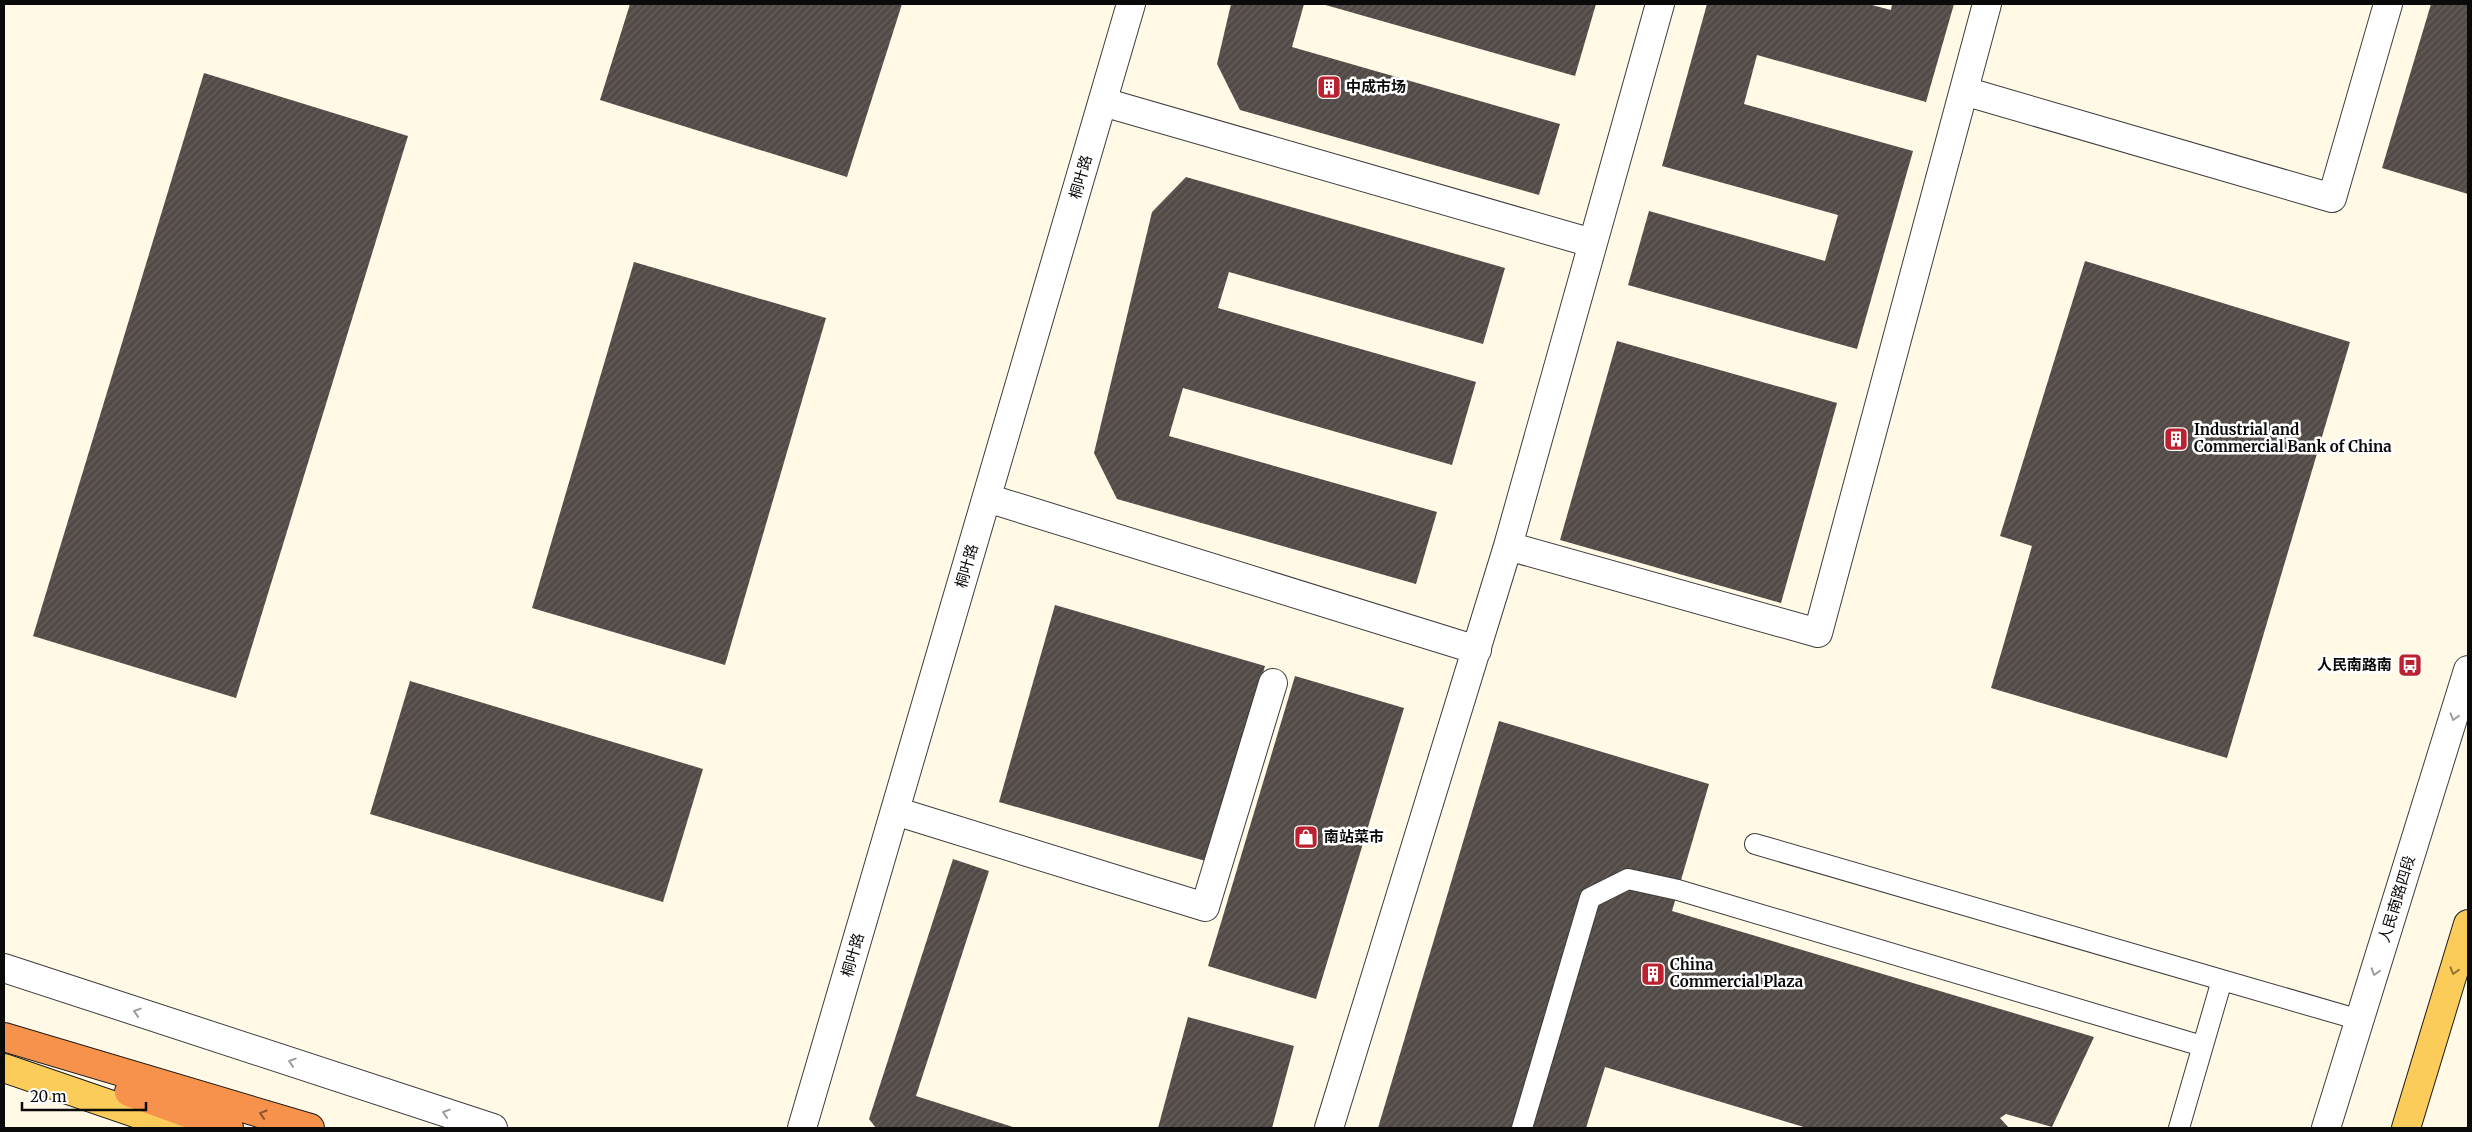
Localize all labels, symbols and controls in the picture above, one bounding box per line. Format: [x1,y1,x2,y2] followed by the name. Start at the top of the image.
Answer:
[1316,74,1342,100] building icon: 中成市场
[1346,77,1406,96] place label: 中成市场
[1065,153,1096,201] street label: 桐叶路
[2194,420,2392,456] place label: Industrial and Commercial Bank of China
[2163,426,2189,452] building icon: Industrial and Commercial Bank of China
[951,542,982,590] street label: 桐叶路
[2397,652,2423,678] bus stop icon: 人民南路南
[2317,655,2392,674] place label: 人民南路南
[2449,712,2459,720] one-way arrow
[1293,824,1319,850] shop icon: 南站菜市
[1324,827,1384,846] place label: 南站菜市
[2374,853,2419,945] street label: 人民南路四段
[837,931,868,979] street label: 桐叶路
[1670,955,1804,991] place label: China Commercial Plaza
[1640,961,1666,987] building icon: China Commercial Plaza
[2450,966,2460,974] one-way arrow
[2370,967,2380,976] one-way arrow
[134,1008,142,1018] one-way arrow
[288,1058,297,1068] one-way arrow
[22,1080,146,1112] scale bar
[30,1087,67,1106] text: 20 m
[443,1109,451,1119] one-way arrow
[259,1110,268,1120] one-way arrow

